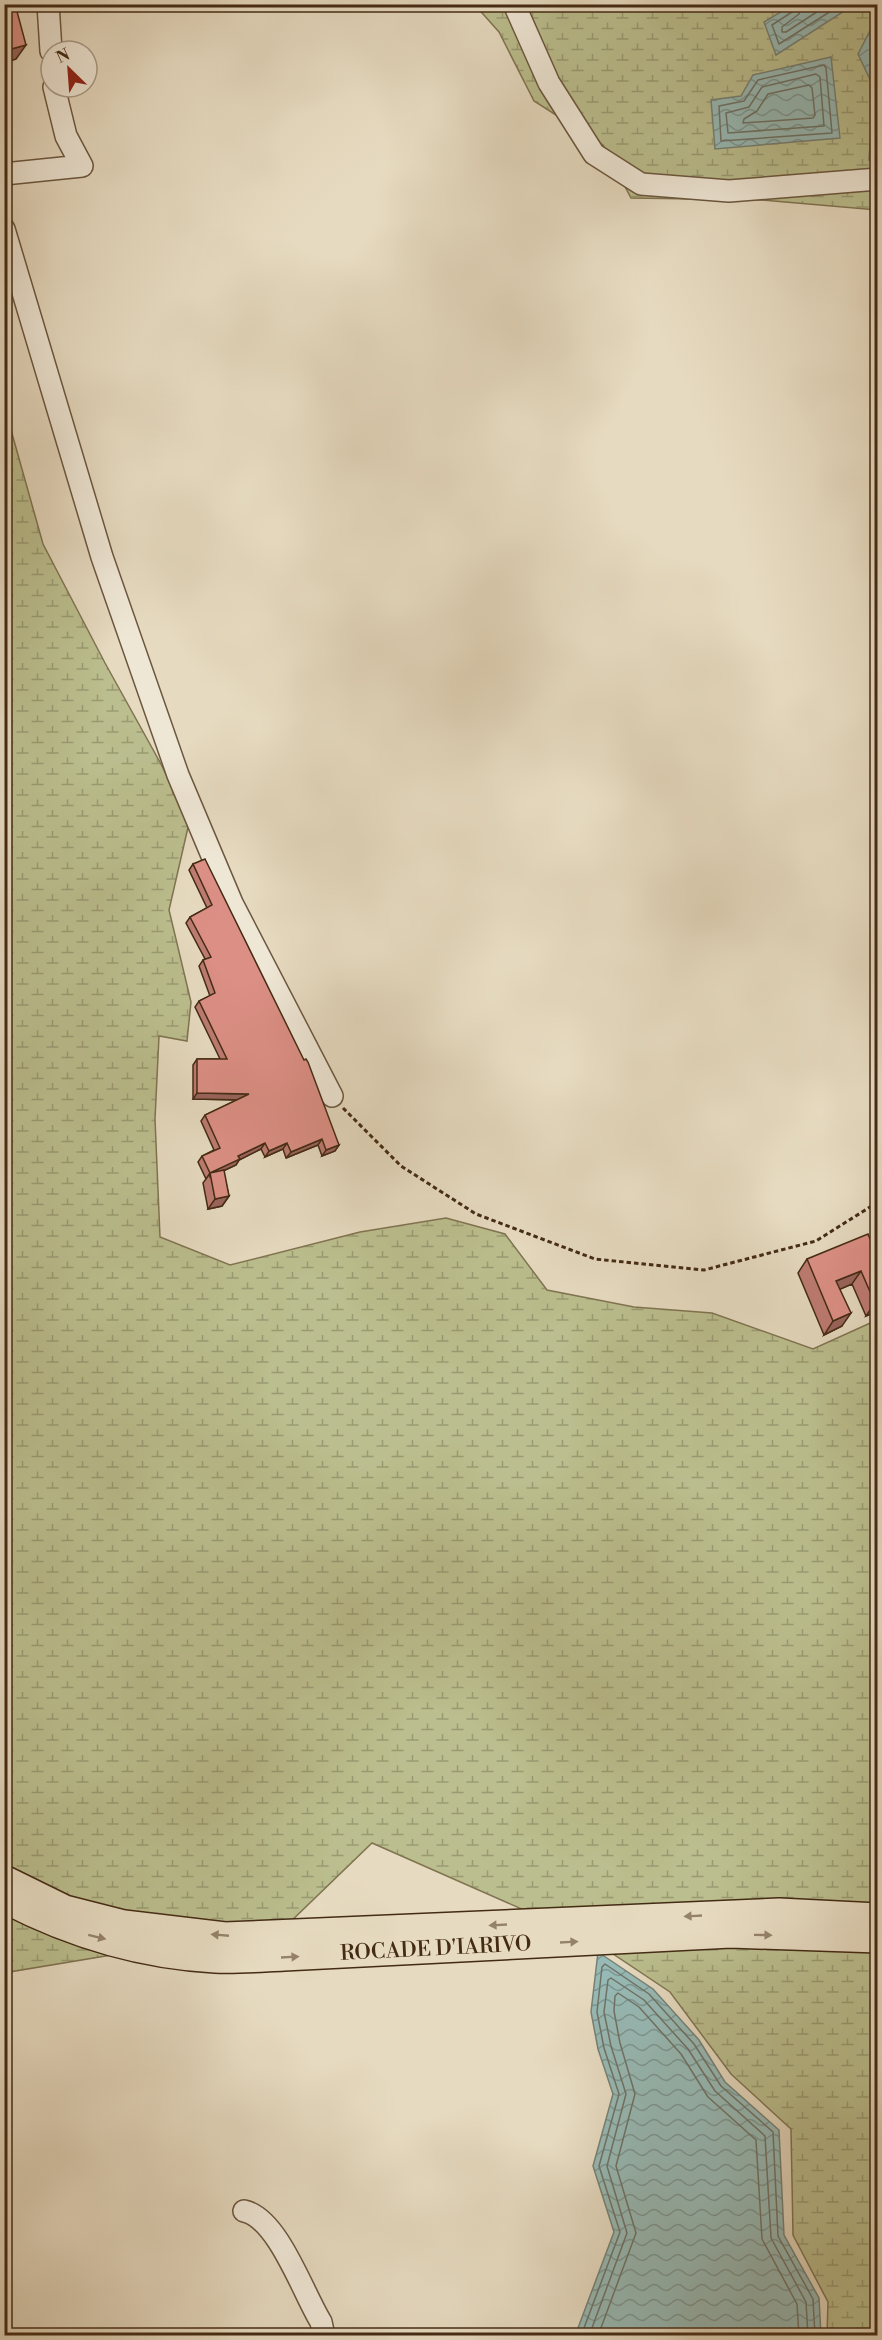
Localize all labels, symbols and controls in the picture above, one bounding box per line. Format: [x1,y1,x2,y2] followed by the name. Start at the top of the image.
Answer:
[39,39,99,99] north arrow
[53,44,73,68] text: N
[684,1911,703,1920] one-way arrow
[489,1920,508,1929] one-way arrow
[210,1930,229,1940] one-way arrow
[754,1930,773,1940] one-way arrow
[340,1931,532,1967] street label: ROCADE D'IARIVO
[88,1933,106,1943] one-way arrow
[559,1937,578,1946] one-way arrow
[280,1952,299,1962] one-way arrow

